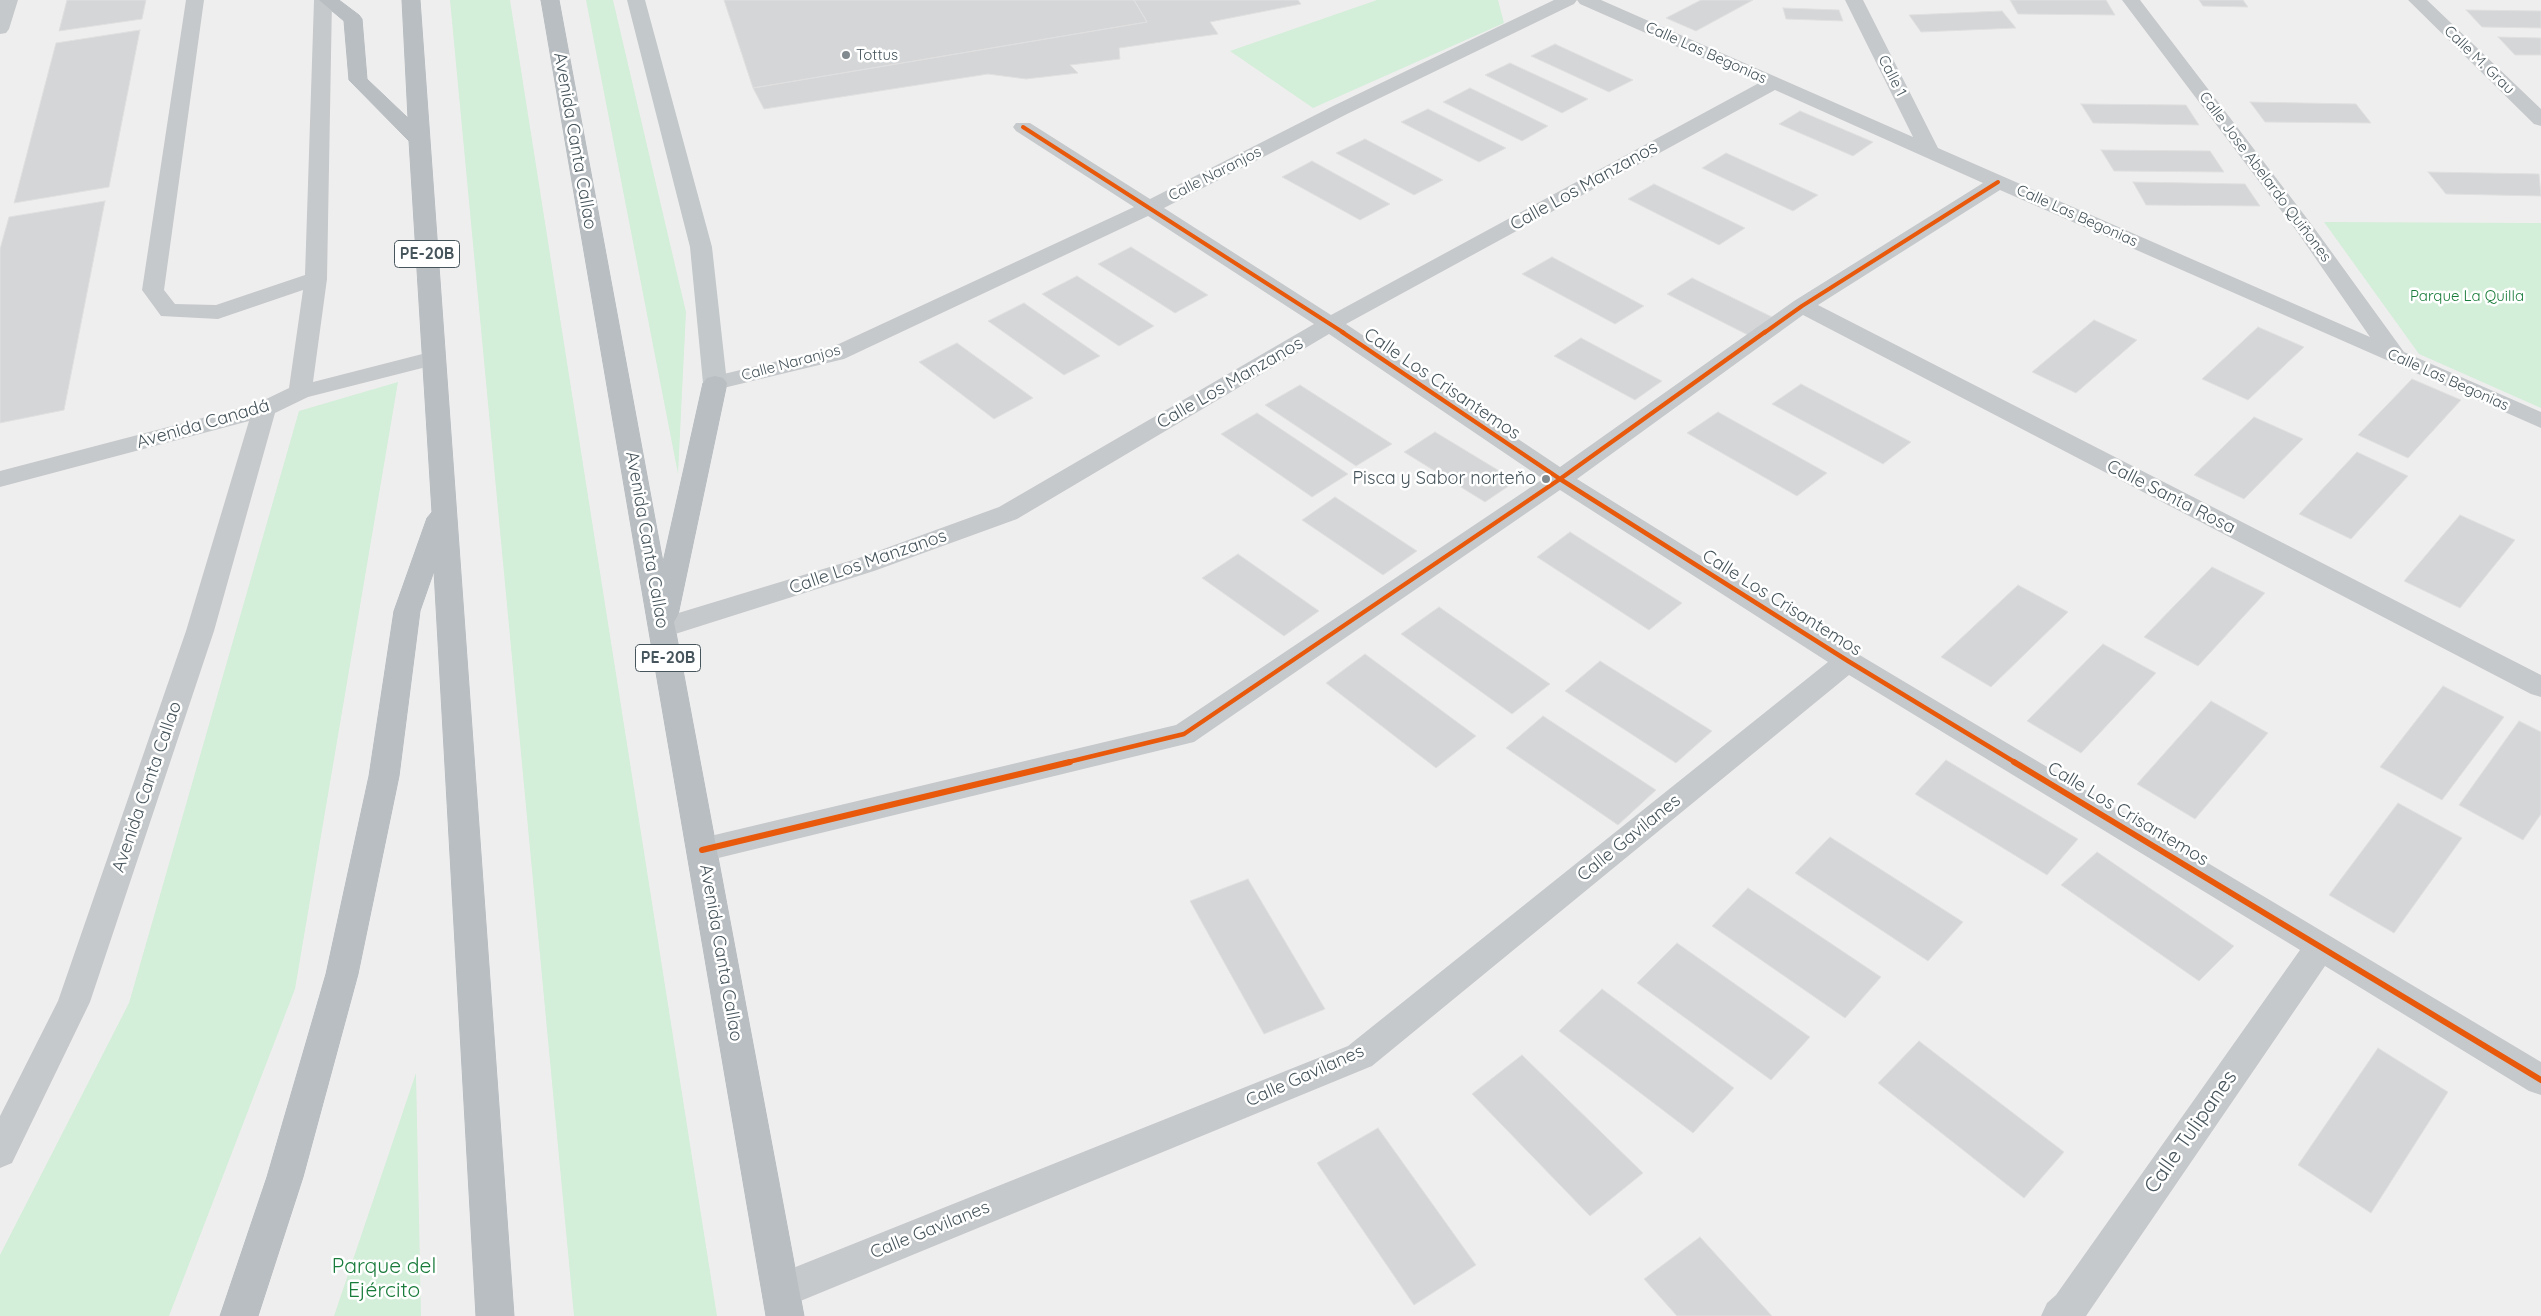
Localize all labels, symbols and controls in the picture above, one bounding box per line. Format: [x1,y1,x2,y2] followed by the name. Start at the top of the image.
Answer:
[1643,18,1769,88] street label: Calle Las Begonias
[2440,22,2518,98] street label: Calle M. Grau
[856,46,898,64] place label: Tottus
[840,49,852,61] marker: Tottus
[549,51,601,231] street label: Avenida Canta Callao
[1874,52,1910,100] street label: Calle 1
[2195,88,2335,266] street label: Calle Jose Abelardo Quiñones
[1507,137,1661,235] street label: Calle Los Manzanos
[1166,143,1264,205] street label: Calle Naranjos
[2014,181,2140,251] street label: Calle Las Begonias
[394,240,460,268] road number: PE-20B
[2410,287,2524,305] park label: Parque La Quilla
[1360,324,1524,444] street label: Calle Los Crisantemos
[1153,332,1307,434] street label: Calle Los Manzanos
[740,341,842,385] street label: Calle Naranjos
[2385,345,2511,415] street label: Calle Las Begonias
[134,395,272,453] street label: Avenida Canadá
[621,450,673,630] street label: Avenida Canta Callao
[2103,455,2239,539] street label: Calle Santa Rosa
[1352,468,1536,490] place label: Pisca y Sabor norteňo
[1540,473,1552,485] marker: Pisca y Sabor norteňo
[786,525,950,599] street label: Calle Los Manzanos
[1698,545,1866,661] street label: Calle Los Crisantemos
[636,644,700,671] road number: PE-20B
[108,699,186,875] street label: Avenida Canta Callao
[2044,757,2212,871] street label: Calle Los Crisantemos
[1573,790,1685,886] street label: Calle Gavilanes
[695,863,747,1043] street label: Avenida Canta Callao
[1243,1040,1367,1112] street label: Calle Gavilanes
[2139,1066,2243,1198] street label: Calle Tulipanes
[867,1196,993,1264] street label: Calle Gavilanes
[332,1254,436,1304] park label: Parque del Ejército

